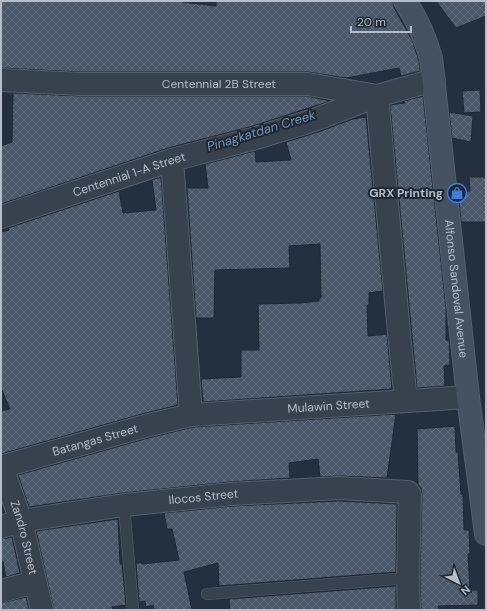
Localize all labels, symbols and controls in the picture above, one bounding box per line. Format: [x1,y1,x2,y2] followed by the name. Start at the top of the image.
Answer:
[351,8,411,34] scale bar
[357,14,386,30] text: 20 m
[162,76,276,92] street label: Centennial 2B Street
[205,106,318,155] water label: Pinagkatdan Creek
[71,149,188,201] street label: Centennial 1-A Street
[446,182,468,204] shop icon: GRX Printing
[369,185,443,201] place label: GRX Printing
[441,219,472,359] street label: Alfonso Sandoval Avenue
[287,395,371,417] street label: Mulawin Street
[51,420,140,460] street label: Batangas Street
[168,486,239,508] street label: Ilocos Street
[6,498,41,576] street label: Zandro Street
[439,563,479,603] north arrow
[458,583,473,598] text: N

